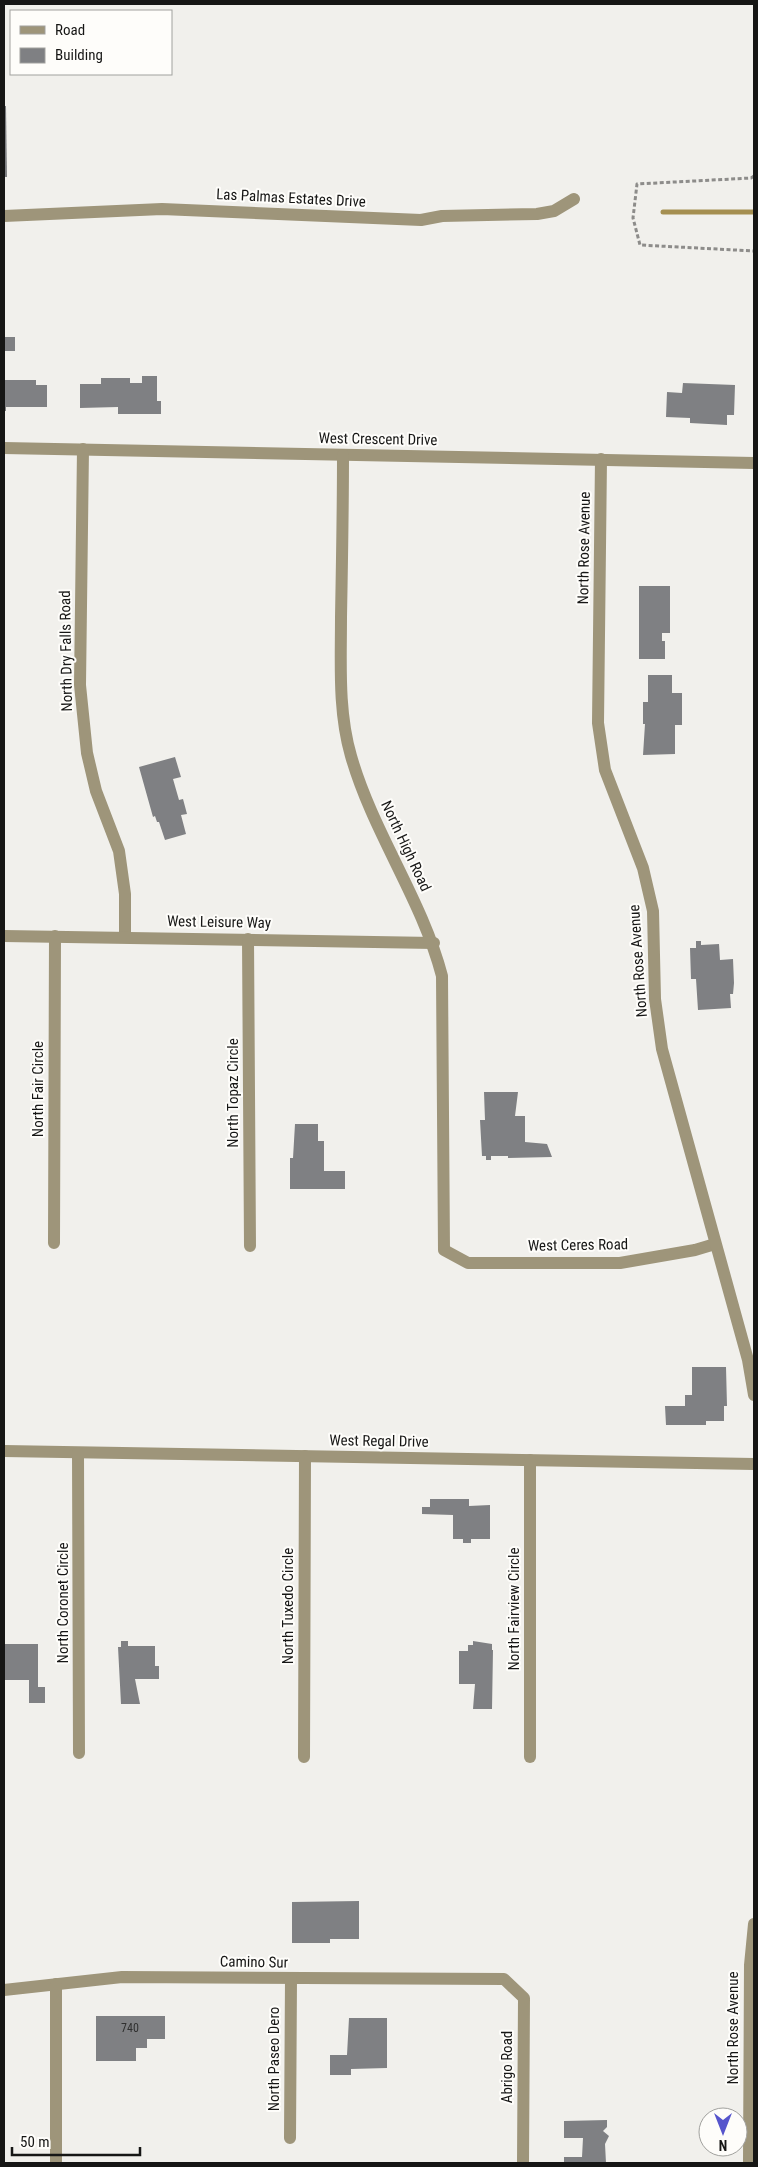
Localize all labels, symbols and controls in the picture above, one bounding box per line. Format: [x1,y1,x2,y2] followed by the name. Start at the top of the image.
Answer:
[10,10,172,75] legend
[55,21,85,39] text: Road
[55,46,103,64] text: Building
[216,185,366,211] street label: Las Palmas Estates Drive
[318,429,438,449] street label: West Crescent Drive
[574,491,594,605] street label: North Rose Avenue
[56,590,76,712] street label: North Dry Falls Road
[377,798,435,894] street label: North High Road
[625,904,651,1018] street label: North Rose Avenue
[167,912,271,932] street label: West Leisure Way
[224,1038,242,1148] street label: North Topaz Circle
[29,1041,47,1137] street label: North Fair Circle
[528,1235,628,1255] street label: West Ceres Road
[329,1431,429,1451] street label: West Regal Drive
[54,1543,72,1663] street label: North Coronet Circle
[505,1547,523,1671] street label: North Fairview Circle
[279,1548,297,1664] street label: North Tuxedo Circle
[220,1952,289,1972] street label: Camino Sur
[724,1972,742,2084] street label: North Rose Avenue
[265,2007,283,2111] street label: North Paseo Dero
[121,2021,139,2035] house number: 740
[498,2031,516,2103] street label: Abrigo Road
[698,2107,748,2157] north arrow
[12,2124,140,2156] scale bar
[20,2133,50,2151] text: 50 m
[719,2137,727,2153] text: N

